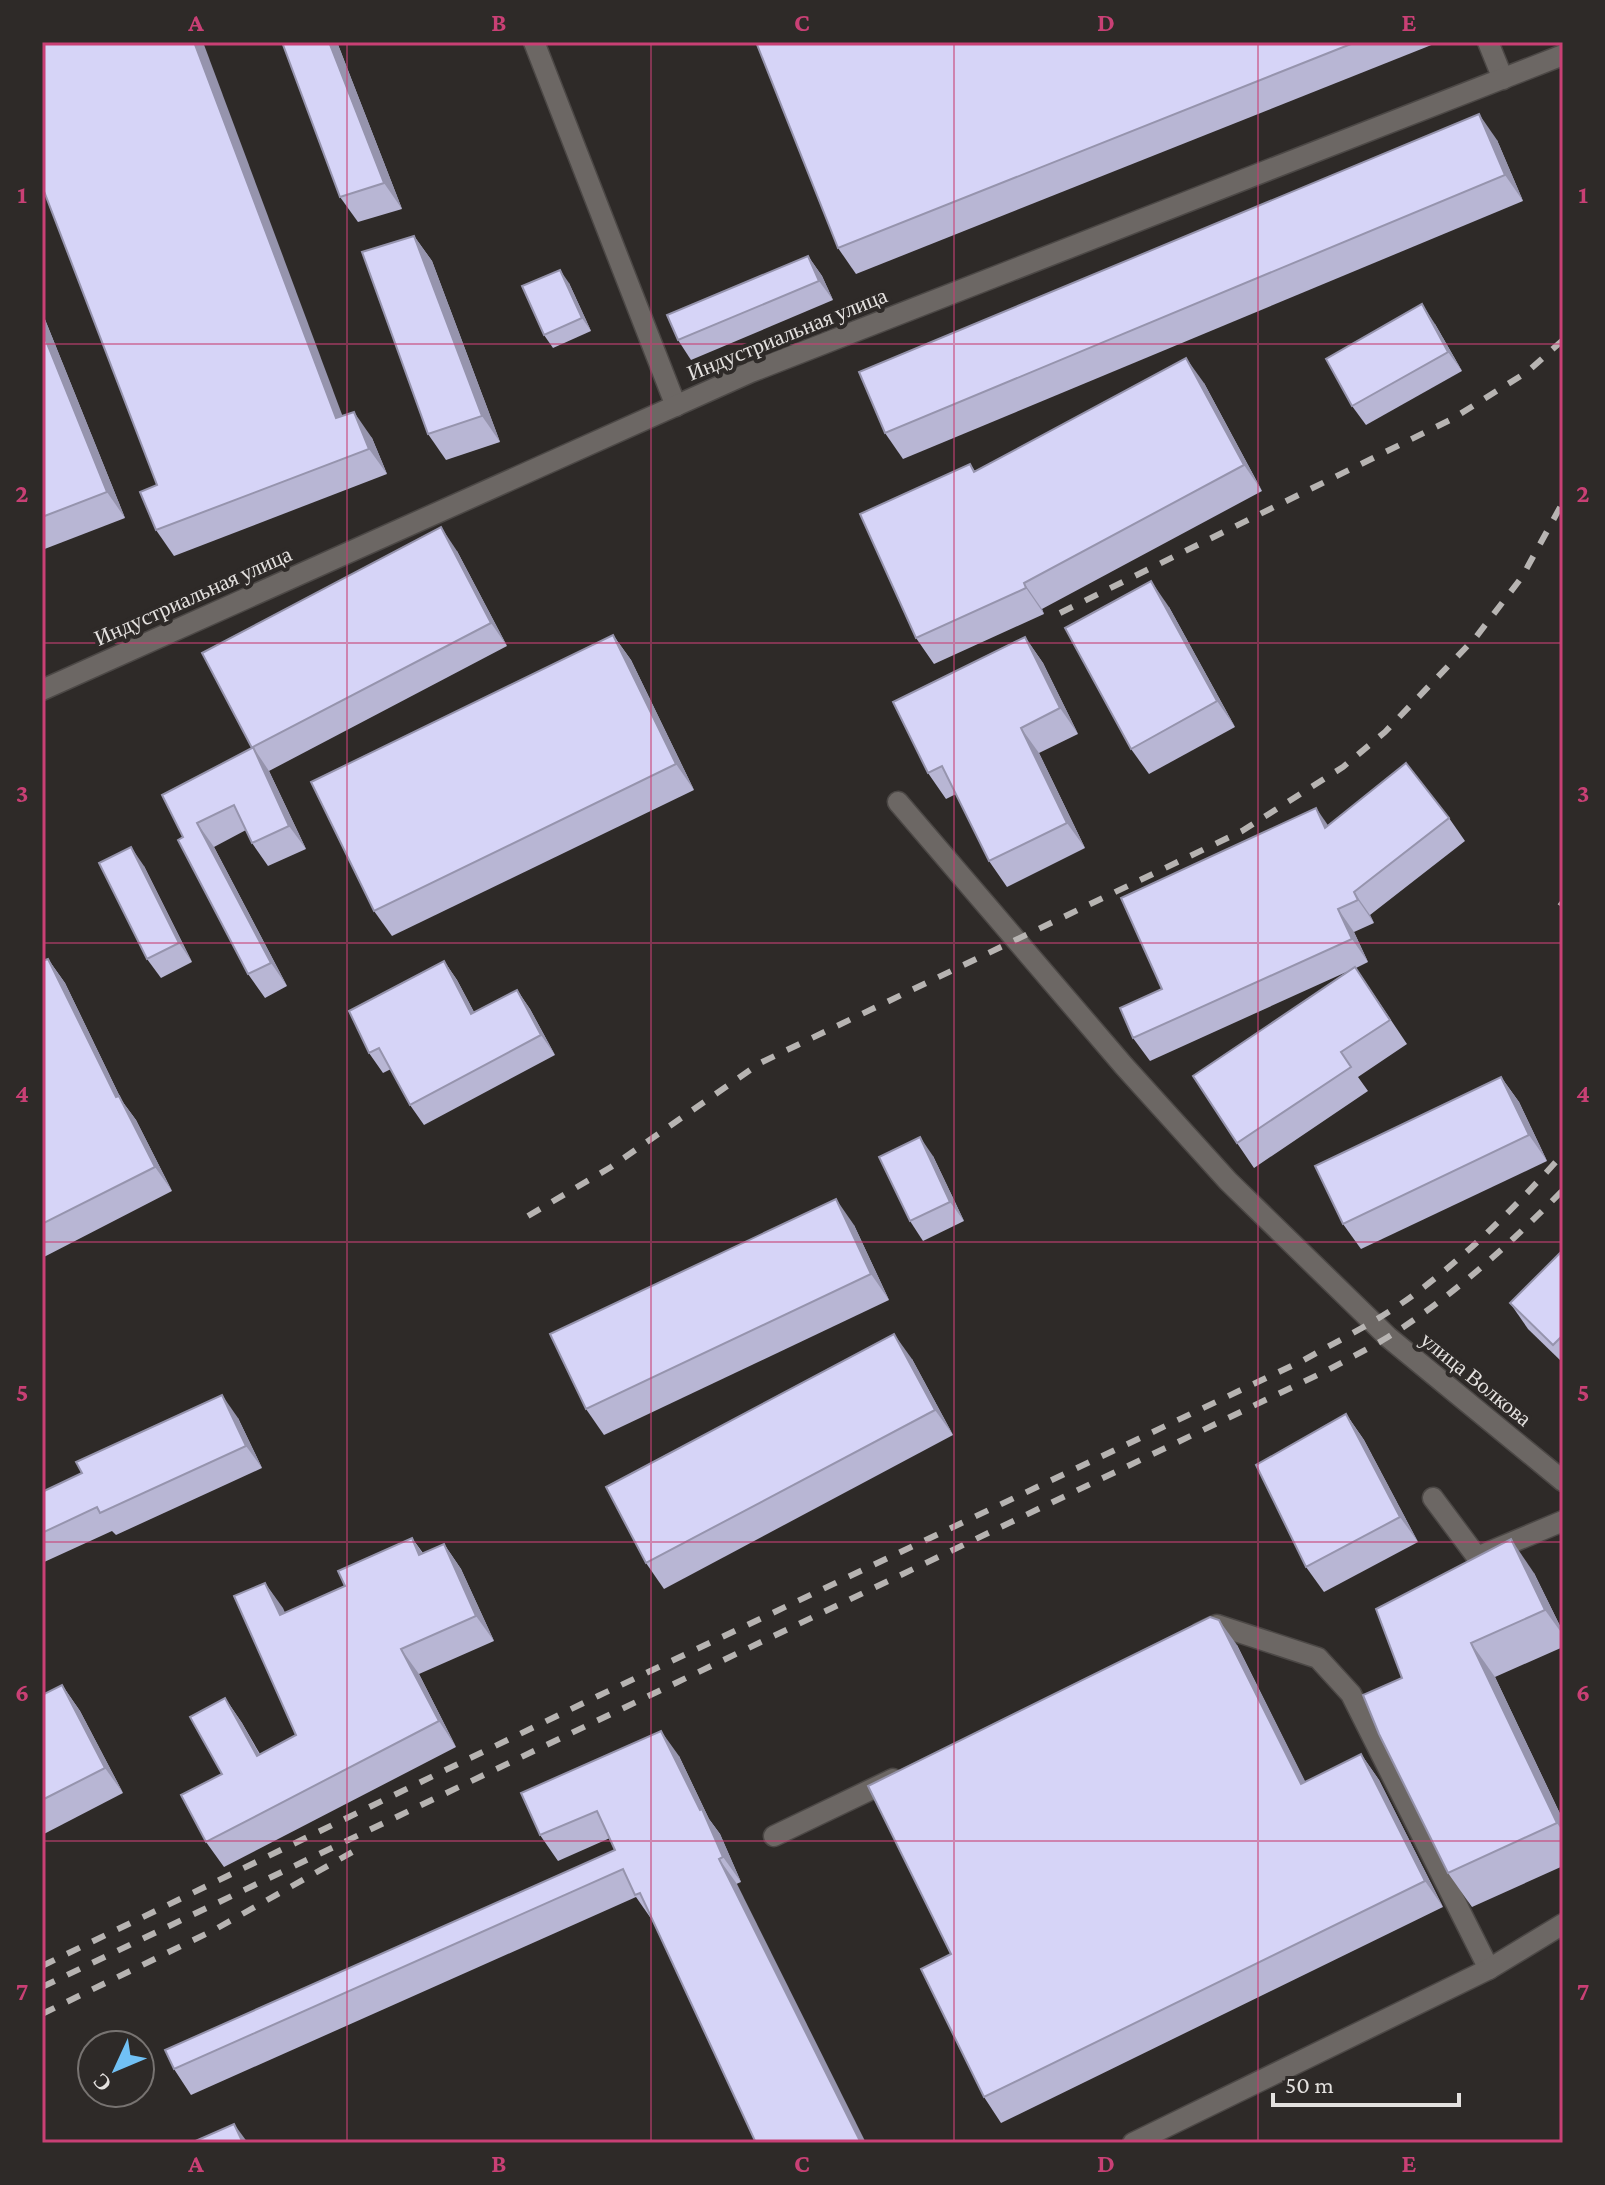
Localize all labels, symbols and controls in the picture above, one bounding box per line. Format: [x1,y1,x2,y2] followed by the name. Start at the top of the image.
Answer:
[187,8,204,37] text: A
[491,8,507,37] text: B
[794,8,810,37] text: C
[1097,8,1115,37] text: D
[1402,8,1417,37] text: E
[17,180,27,209] text: 1
[1578,180,1588,209] text: 1
[683,282,891,386] street label: Индустриальная улица
[15,479,29,508] text: 2
[1576,479,1590,508] text: 2
[90,541,296,651] street label: Индустриальная улица
[16,779,28,808] text: 3
[1577,779,1589,808] text: 3
[15,1079,29,1108] text: 4
[1576,1079,1590,1108] text: 4
[1416,1327,1537,1431] street label: улица Волкова
[16,1378,28,1407] text: 5
[1577,1378,1589,1407] text: 5
[15,1678,29,1707] text: 6
[1576,1678,1590,1707] text: 6
[16,1977,28,2006] text: 7
[1577,1977,1589,2006] text: 7
[76,2029,156,2109] north arrow
[1273,2057,1459,2107] scale bar
[87,2068,116,2097] text: С
[1285,2071,1334,2098] text: 50 m
[187,2149,204,2178] text: A
[491,2149,507,2178] text: B
[794,2149,810,2178] text: C
[1097,2149,1115,2178] text: D
[1402,2149,1417,2178] text: E

